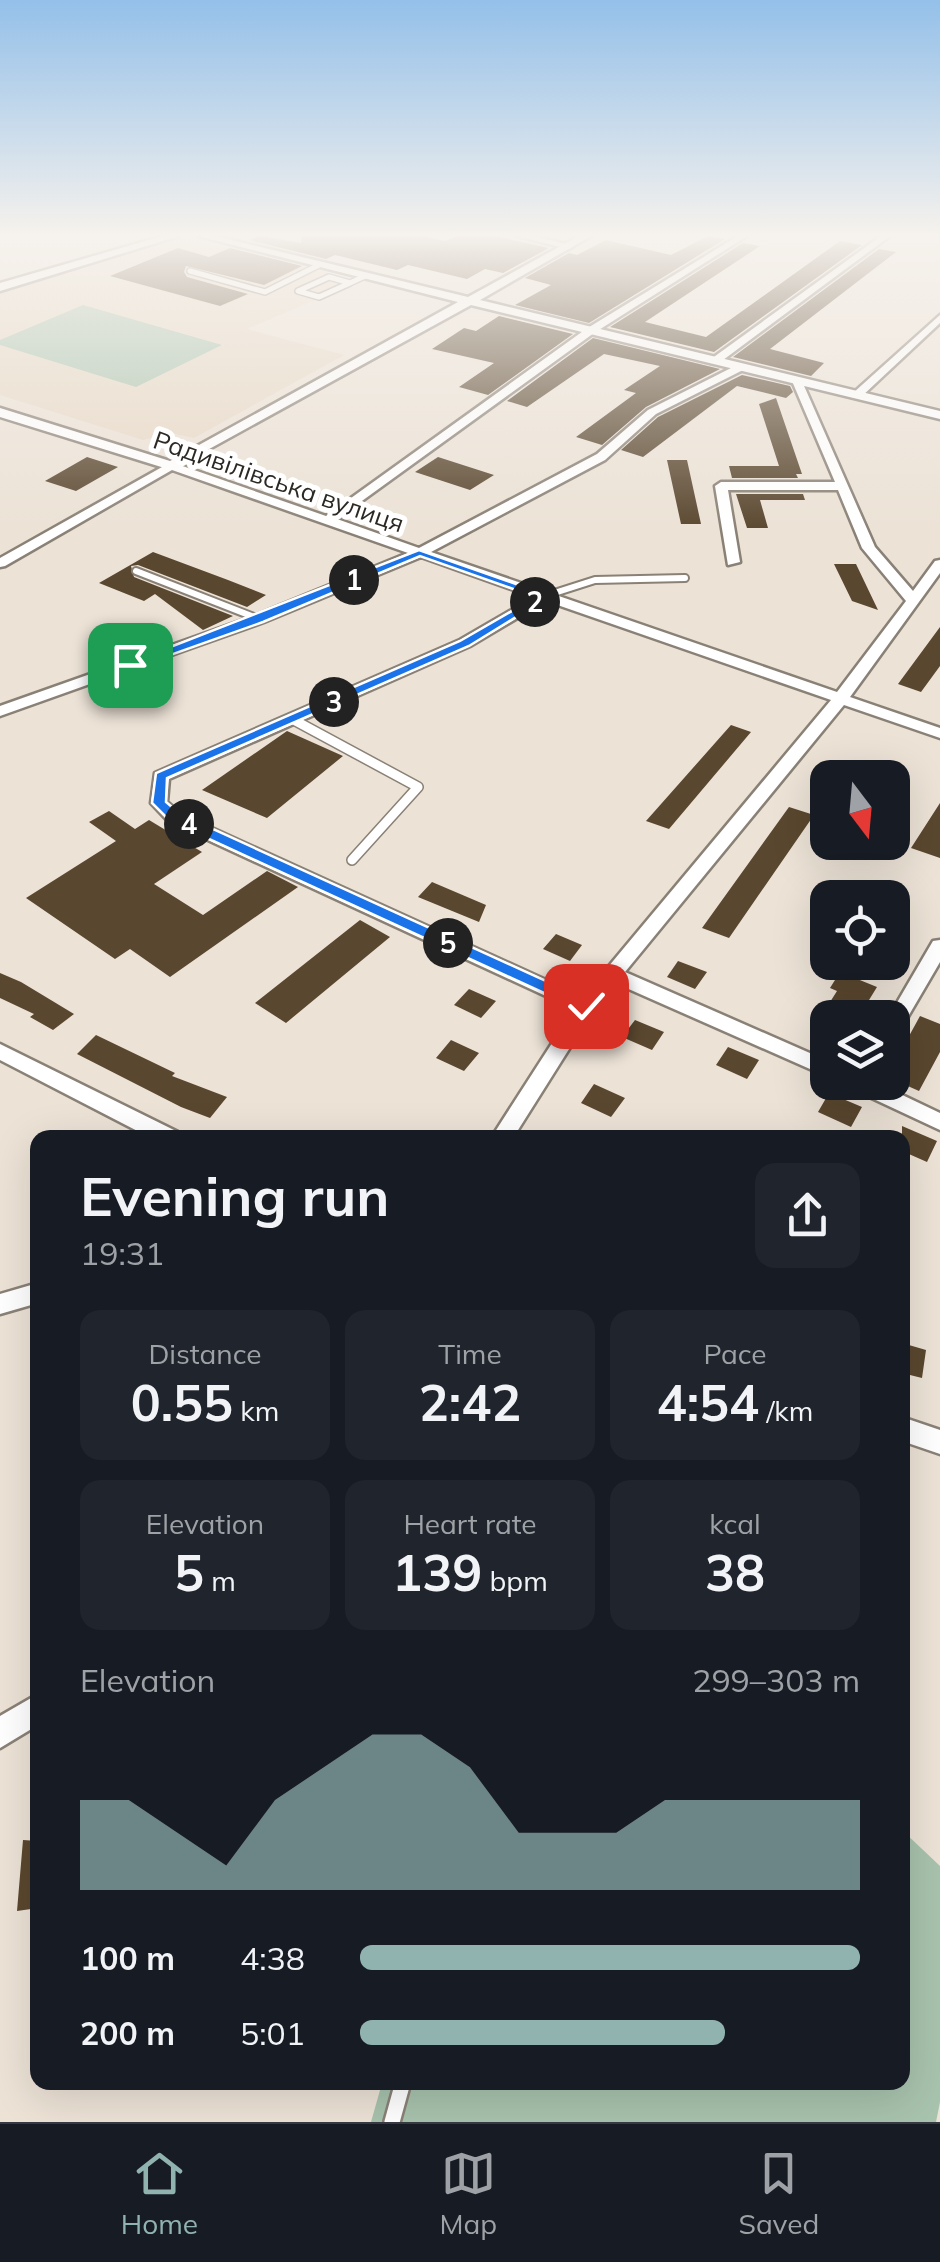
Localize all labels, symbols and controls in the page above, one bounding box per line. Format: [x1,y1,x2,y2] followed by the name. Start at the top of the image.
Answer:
[150,424,408,538] street label: Радивілівська вулиця
[329,555,379,605] pin: 1
[346,562,362,597] text: 1
[510,577,560,627] pin: 2
[527,584,543,619] text: 2
[88,623,173,708] pin
[103,638,158,693] icon: arrive
[309,677,359,727] pin: 3
[326,684,342,719] text: 3
[810,760,910,860] north arrow
[810,760,910,1100] map controls
[164,799,214,849] pin: 4
[181,806,197,841] text: 4
[810,880,910,980] button: locate
[423,918,473,968] pin: 5
[440,925,456,960] text: 5
[544,964,629,1049] pin
[559,979,614,1034] icon: check
[810,1000,910,1100] button: layers
[80,1161,389,1230] text: Evening run
[755,1163,860,1268] button: share
[80,1233,164,1273] text: 19:31
[148,1336,262,1371] text: Distance
[438,1336,502,1371] text: Time
[703,1336,767,1371] text: Pace
[131,1371,233,1434] text: 0.55
[419,1371,521,1434] text: 2:42
[657,1371,759,1434] text: 4:54
[233,1393,279,1428] text: km
[759,1393,813,1428] text: /km
[146,1506,264,1541] text: Elevation
[403,1506,537,1541] text: Heart rate
[709,1506,761,1541] text: kcal
[174,1541,204,1604] text: 5
[392,1541,482,1604] text: 139
[705,1541,765,1604] text: 38
[204,1563,236,1598] text: m
[482,1563,548,1598] text: bpm
[80,1660,215,1700] text: Elevation
[692,1660,860,1700] text: 299–303 m
[80,1938,175,1978] text: 100 m
[240,1938,305,1978] text: 4:38
[80,2013,175,2053] text: 200 m
[240,2013,305,2053] text: 5:01
[121,2146,198,2241] tab: Home
[439,2146,497,2241] tab: Map
[738,2146,819,2241] tab: Saved

